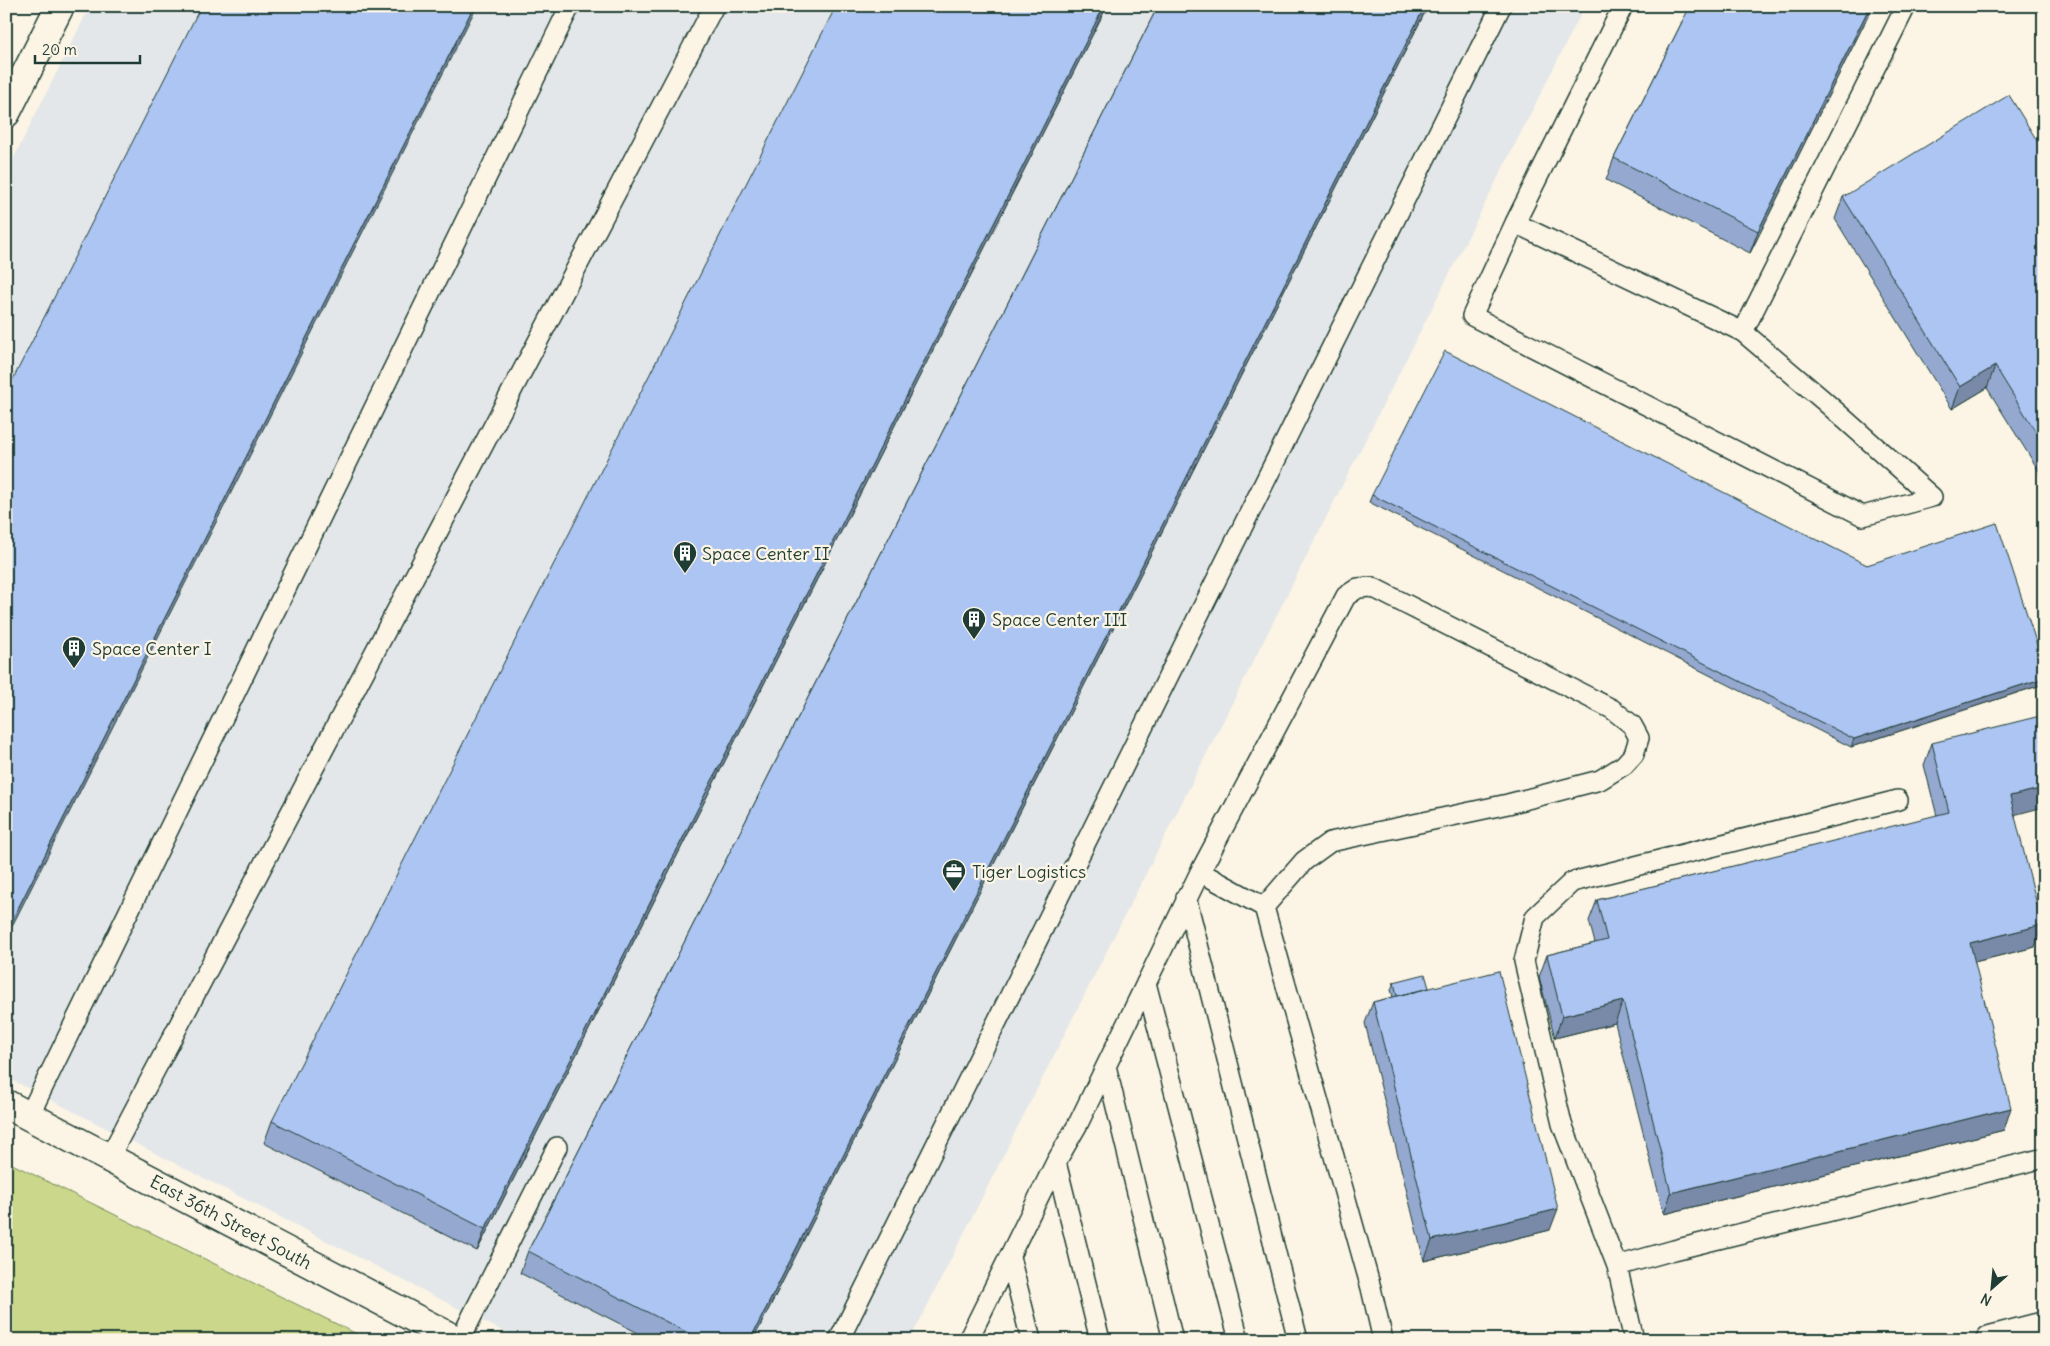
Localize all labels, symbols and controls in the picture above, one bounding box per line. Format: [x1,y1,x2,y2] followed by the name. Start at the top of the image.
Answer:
[35,32,140,64] scale bar
[42,40,77,59] text: 20 m
[672,540,698,574] building icon: Space Center II
[702,542,830,565] place label: Space Center II
[961,606,987,640] building icon: Space Center III
[992,608,1128,631] place label: Space Center III
[61,635,87,669] building icon: Space Center I
[92,637,212,660] place label: Space Center I
[941,858,967,892] office icon: Tiger Logistics
[972,860,1086,883] place label: Tiger Logistics
[146,1170,316,1274] street label: East 36th Street South
[1968,1264,2018,1314] north arrow
[1978,1289,1994,1310] text: N

